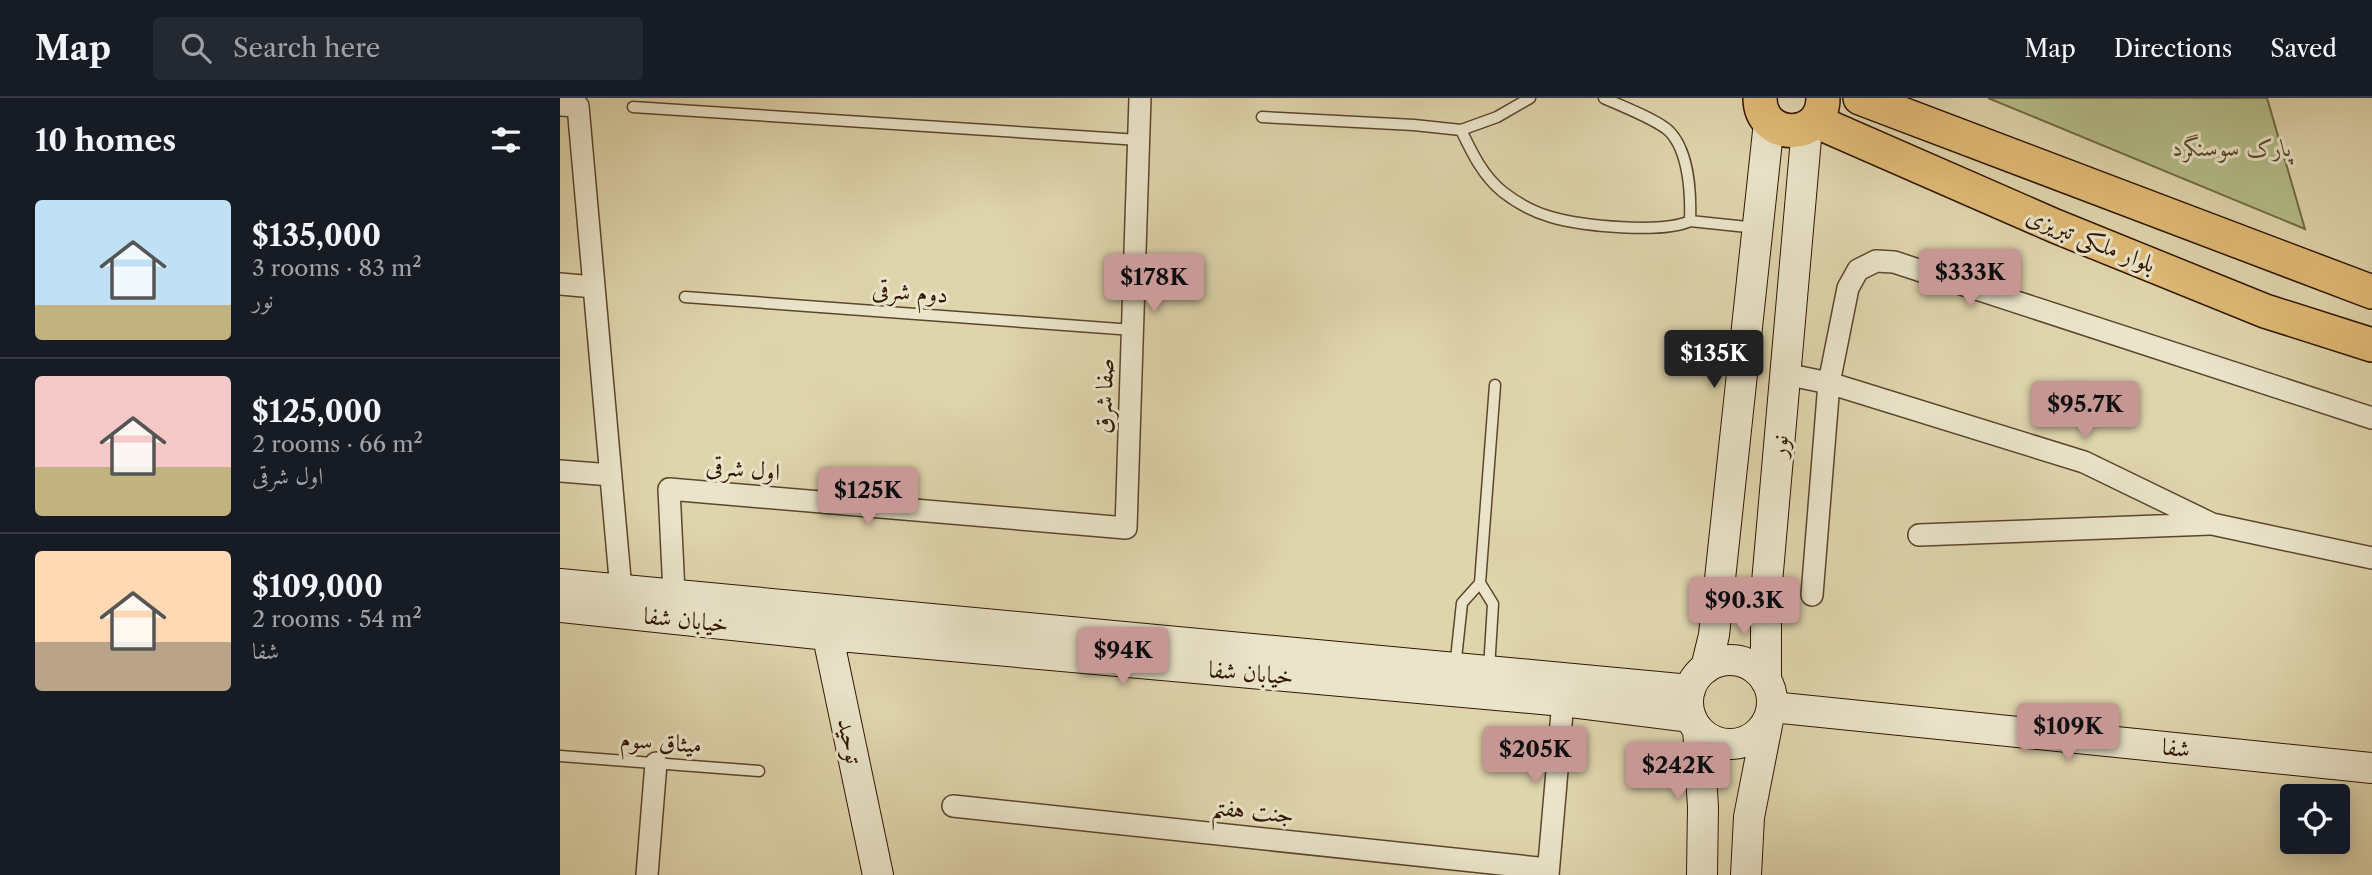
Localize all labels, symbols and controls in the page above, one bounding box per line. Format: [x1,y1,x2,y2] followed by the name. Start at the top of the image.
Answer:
[153,17,643,80] search box
[35,28,111,69] text: Map
[177,29,215,67] icon: search
[233,32,380,64] text: Search here
[2024,34,2076,63] text: Map
[2114,34,2232,63] text: Directions
[2270,34,2337,63] text: Saved
[487,121,525,159] icon: filters
[35,122,176,159] text: 10 homes
[2172,133,2294,165] park label: پارک سوسنگرد
[2022,200,2160,280] street label: بلوار ملکى تبریزى
[252,217,381,254] text: $135,000
[91,228,175,312] icon: home
[1921,250,2019,309] pin: $333K
[252,254,422,282] text: 3 rooms · 83 m²
[1105,254,1203,314] pin: $178K
[1935,258,2005,286] text: $333K
[1120,263,1188,291] text: $178K
[870,274,949,316] street label: دوم شرقی
[252,286,273,314] text: نور
[1665,330,1763,390] pin: $135K
[1680,339,1748,367] text: $135K
[1088,358,1121,434] street label: صفا شرق
[2028,382,2142,441] pin: $95.7K
[2047,390,2123,418] text: $95.7K
[252,393,382,430] text: $125,000
[91,404,175,488] icon: home
[252,430,423,458] text: 2 rooms · 66 m²
[1763,434,1795,460] street label: نور
[705,451,781,488] street label: اول شرقی
[252,462,323,490] text: اول شرقی
[819,468,917,527] pin: $125K
[834,476,902,504] text: $125K
[252,568,383,605] text: $109,000
[1687,578,1801,637] pin: $90.3K
[91,579,175,663] icon: home
[1705,586,1783,614] text: $90.3K
[642,601,730,638] street label: خیابان شفا
[252,605,422,633] text: 2 rooms · 54 m²
[1082,628,1164,687] pin: $94K
[1094,636,1152,664] text: $94K
[252,637,279,665] text: شفا
[1207,654,1295,691] street label: خیابان شفا
[2019,704,2117,763] pin: $109K
[2033,712,2103,740] text: $109K
[831,716,870,767] street label: توحید
[619,724,703,766] street label: ميثاق سوم
[1486,726,1584,786] pin: $205K
[2161,732,2192,763] street label: شفا
[1499,735,1571,763] text: $205K
[1629,742,1727,802] pin: $242K
[1642,751,1714,779] text: $242K
[2280,784,2350,854] map controls
[2280,784,2350,854] button: locate
[1209,792,1296,839] street label: جنت هفتم

